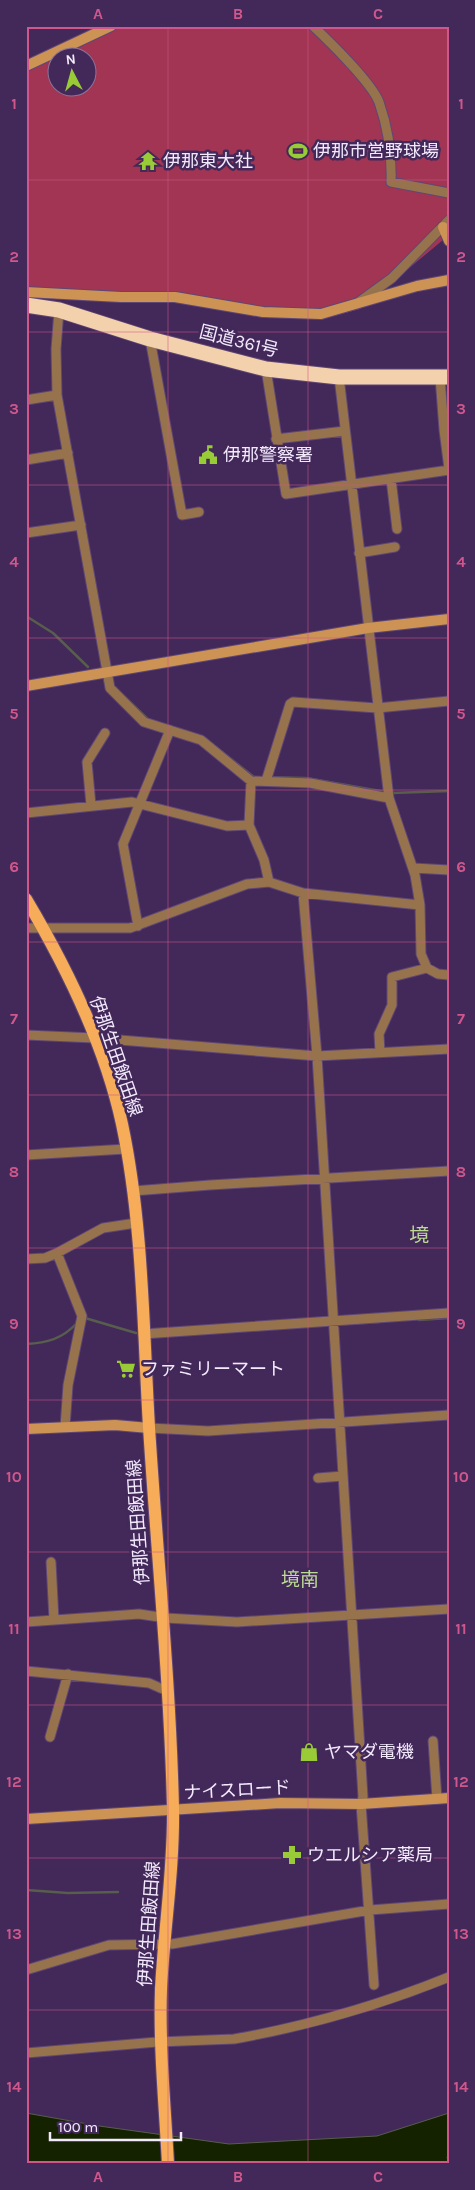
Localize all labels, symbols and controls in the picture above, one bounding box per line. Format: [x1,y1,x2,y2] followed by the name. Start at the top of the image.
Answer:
[93,4,103,23] text: A
[233,4,243,23] text: B
[373,4,383,23] text: C
[48,48,98,98] north arrow
[65,51,77,69] text: N
[11,94,17,113] text: 1
[458,94,464,113] text: 1
[287,140,309,162] sports icon: 伊那市営野球場
[313,140,439,162] place label: 伊那市営野球場
[137,150,159,172] temple icon: 伊那東大社
[163,150,253,172] place label: 伊那東大社
[9,247,19,266] text: 2
[456,247,466,266] text: 2
[197,321,281,361] street label: 国道361号
[9,399,19,418] text: 3
[456,399,466,418] text: 3
[197,444,219,466] public building icon: 伊那警察署
[223,444,313,466] place label: 伊那警察署
[9,552,19,571] text: 4
[456,552,466,571] text: 4
[9,704,19,723] text: 5
[456,704,466,723] text: 5
[9,857,19,876] text: 6
[456,857,466,876] text: 6
[85,993,147,1119] street label: 伊那生田飯田線
[10,1009,18,1028] text: 7
[457,1009,465,1028] text: 7
[9,1162,19,1181] text: 8
[456,1162,466,1181] text: 8
[409,1224,429,1247] district label: 境
[9,1314,19,1333] text: 9
[456,1314,466,1333] text: 9
[115,1358,137,1380] supermarket icon: ファミリーマート
[141,1358,285,1380] place label: ファミリーマート
[123,1458,153,1586] street label: 伊那生田飯田線
[6,1467,22,1486] text: 10
[453,1467,469,1486] text: 10
[281,1569,319,1591] district label: 境南
[8,1619,20,1638] text: 11
[455,1619,467,1638] text: 11
[298,1741,320,1763] shop icon: ヤマダ電機
[324,1741,414,1763] place label: ヤマダ電機
[6,1772,22,1791] text: 12
[453,1772,469,1791] text: 12
[183,1776,291,1804] street label: ナイスロード
[281,1844,303,1866] pharmacy icon: ウエルシア薬局
[307,1844,433,1866] place label: ウエルシア薬局
[134,1860,164,1988] street label: 伊那生田飯田線
[6,1924,22,1943] text: 13
[453,1924,469,1943] text: 13
[6,2077,22,2096] text: 14
[453,2077,469,2096] text: 14
[50,2110,181,2142] scale bar
[58,2118,98,2136] text: 100 m
[93,2167,103,2186] text: A
[233,2167,243,2186] text: B
[373,2167,383,2186] text: C

